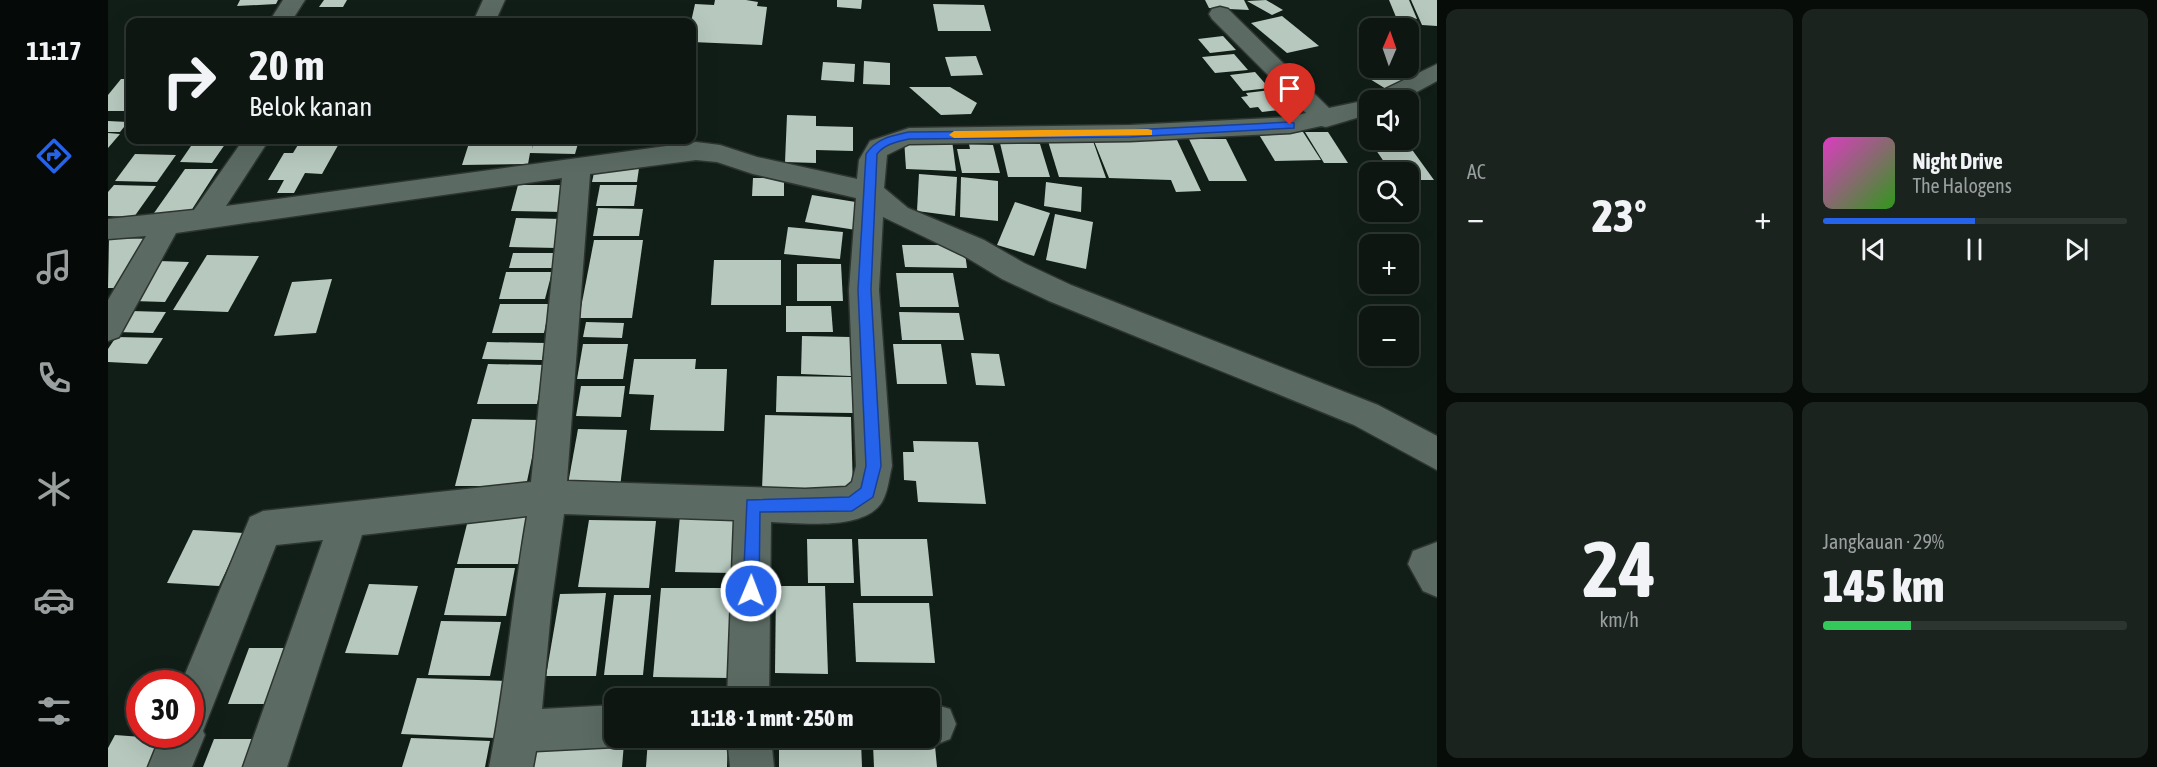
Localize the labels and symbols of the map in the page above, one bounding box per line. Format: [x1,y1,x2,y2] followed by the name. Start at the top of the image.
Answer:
[1359,18,1419,78] north arrow
[1264,63,1315,125] pin
[719,559,783,623] position arrow
[126,670,204,748] speed limit sign: 30

